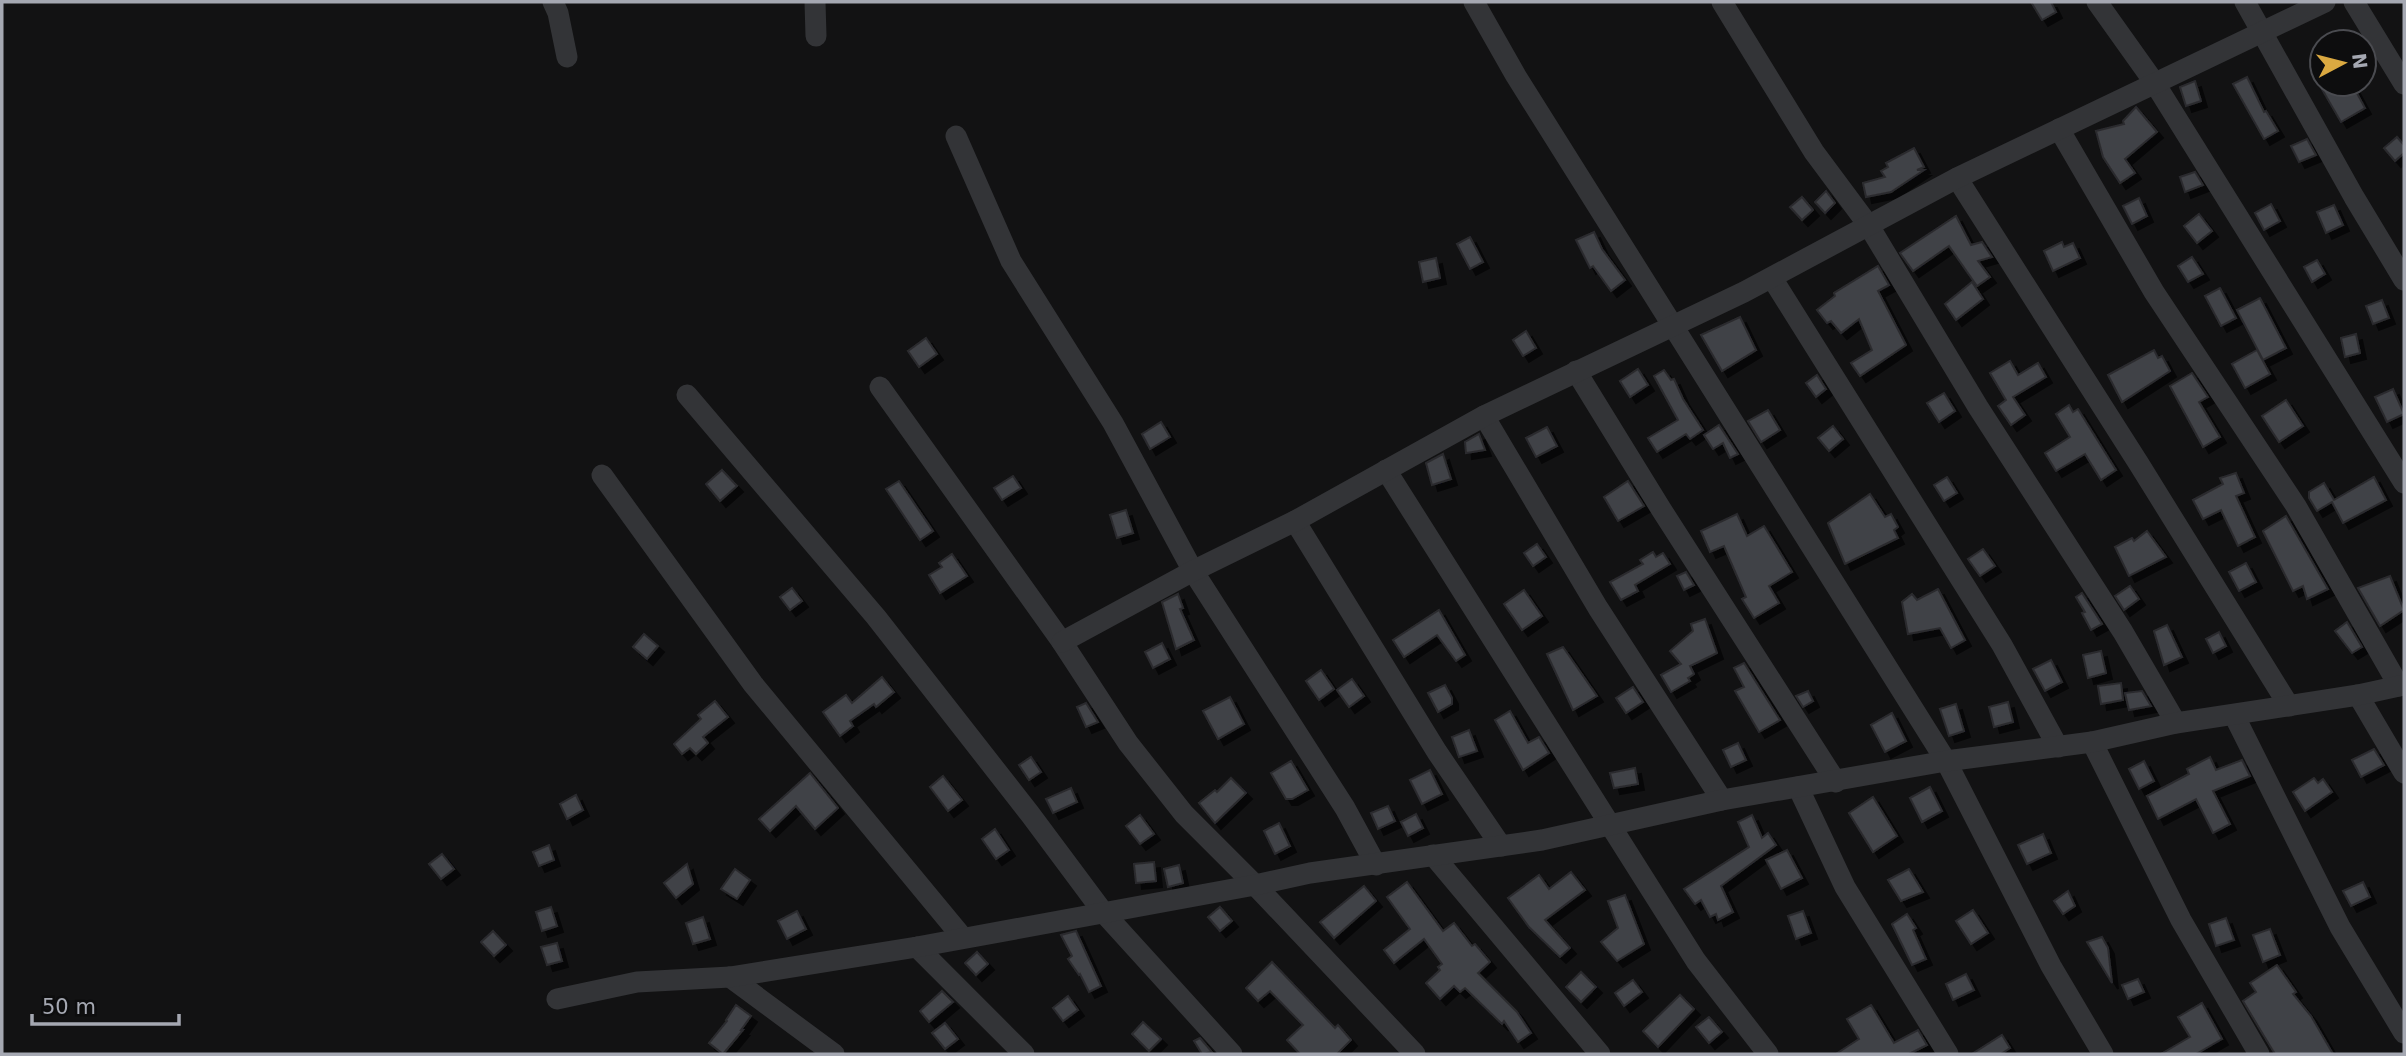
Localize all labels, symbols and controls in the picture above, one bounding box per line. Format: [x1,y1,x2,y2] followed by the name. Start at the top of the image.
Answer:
[2308,28,2378,98] north arrow
[2348,52,2372,70] text: N
[32,982,178,1026] scale bar
[42,995,96,1019] text: 50 m

